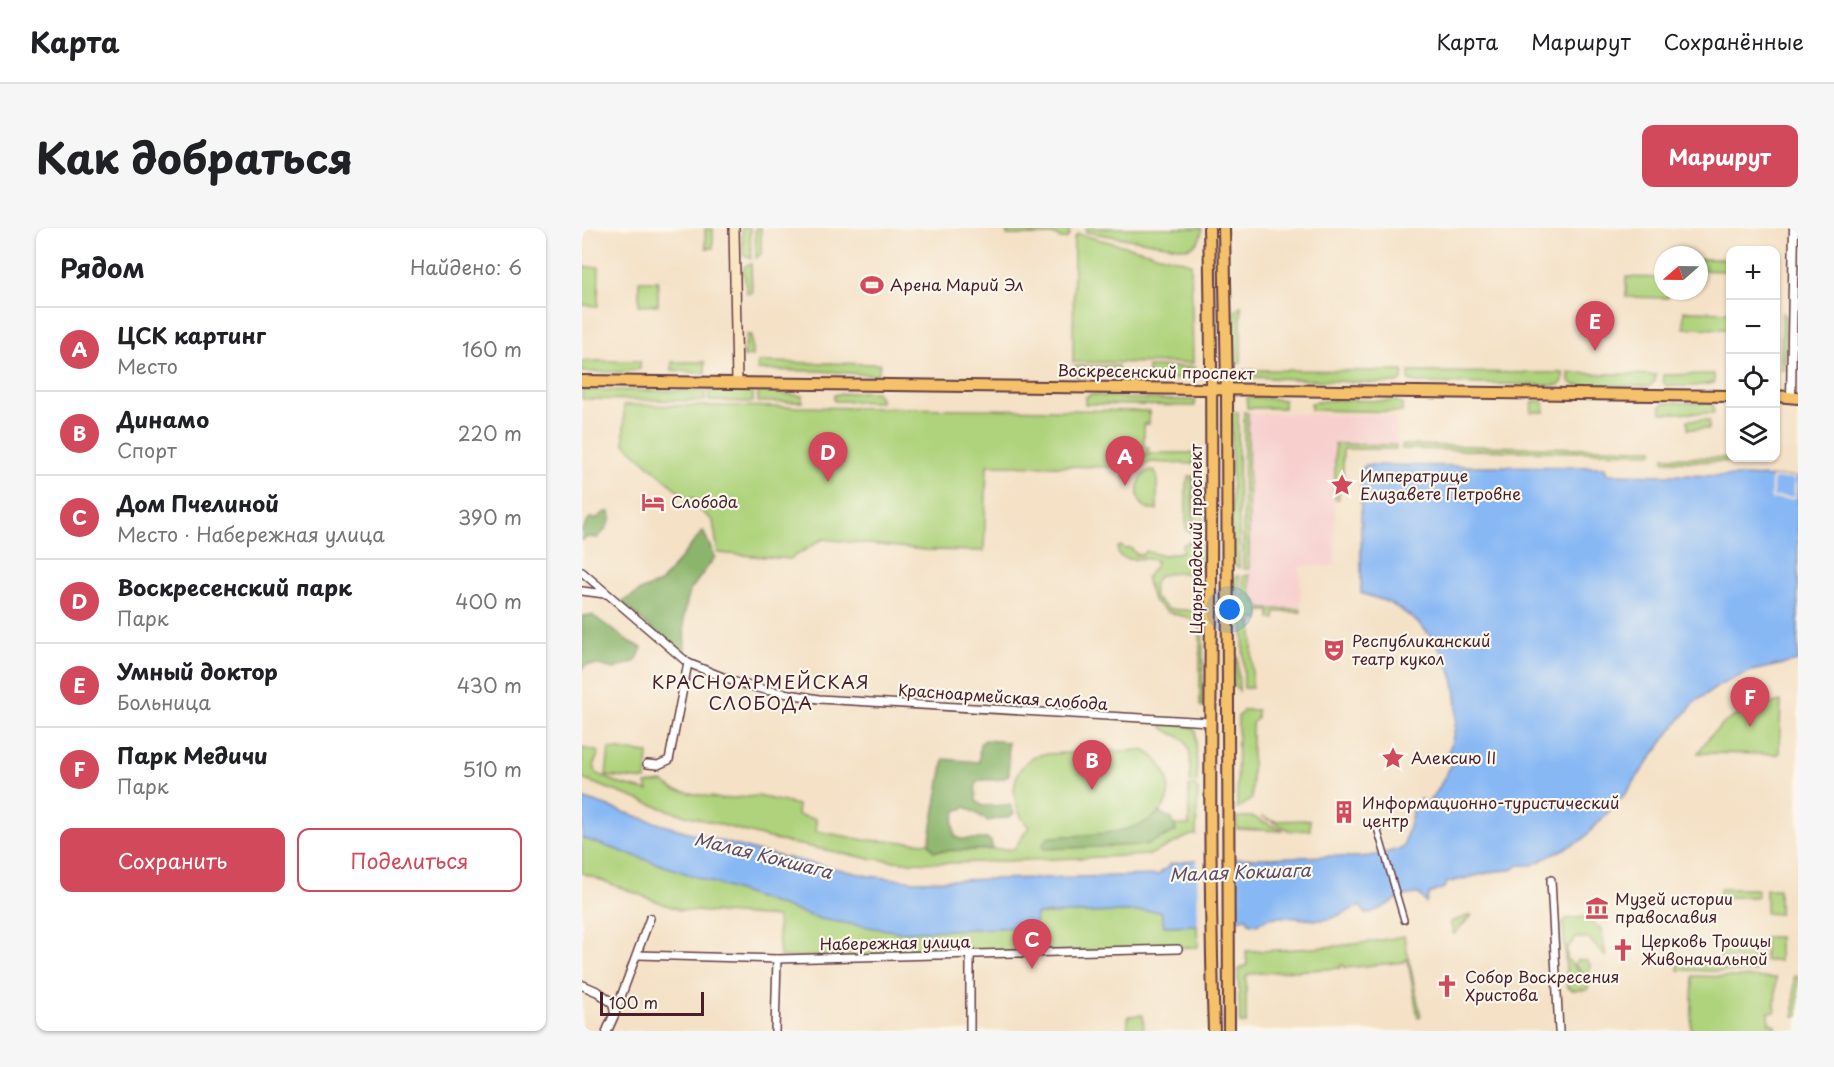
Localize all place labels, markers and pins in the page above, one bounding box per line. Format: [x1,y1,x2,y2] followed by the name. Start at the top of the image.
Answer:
[859,272,885,298] sports icon: Арена Марий Эл
[890,272,1023,296] place label: Арена Марий Эл
[1576,302,1614,351] pin: E
[808,432,848,482] pin: D
[1106,436,1144,486] pin: A
[1360,463,1521,505] place label: Императрице Елизавете Петровне
[1329,472,1355,498] place icon: Императрице Елизавете Петровне
[640,489,666,515] hotel icon: Слобода
[671,489,738,513] place label: Слобода
[1352,628,1490,670] place label: Республиканский театр кукол
[1321,637,1347,663] theatre icon: Республиканский театр кукол
[1730,678,1770,727] pin: F
[1072,740,1112,790] pin: B
[1380,745,1406,771] place icon: Алексию II
[1411,745,1496,769] place label: Алексию II
[1362,790,1619,832] place label: Информационно-туристический центр
[1331,799,1357,825] building icon: Информационно-туристический центр
[1615,886,1733,928] place label: Музей истории православия
[1584,895,1610,921] museum icon: Музей истории православия
[1012,920,1052,969] pin: C
[1641,928,1771,970] place label: Церковь Троицы Живоначальной
[1610,937,1636,963] church icon: Церковь Троицы Живоначальной
[1465,964,1619,1006] place label: Собор Воскресения Христова
[1434,973,1460,999] church icon: Собор Воскресения Христова

